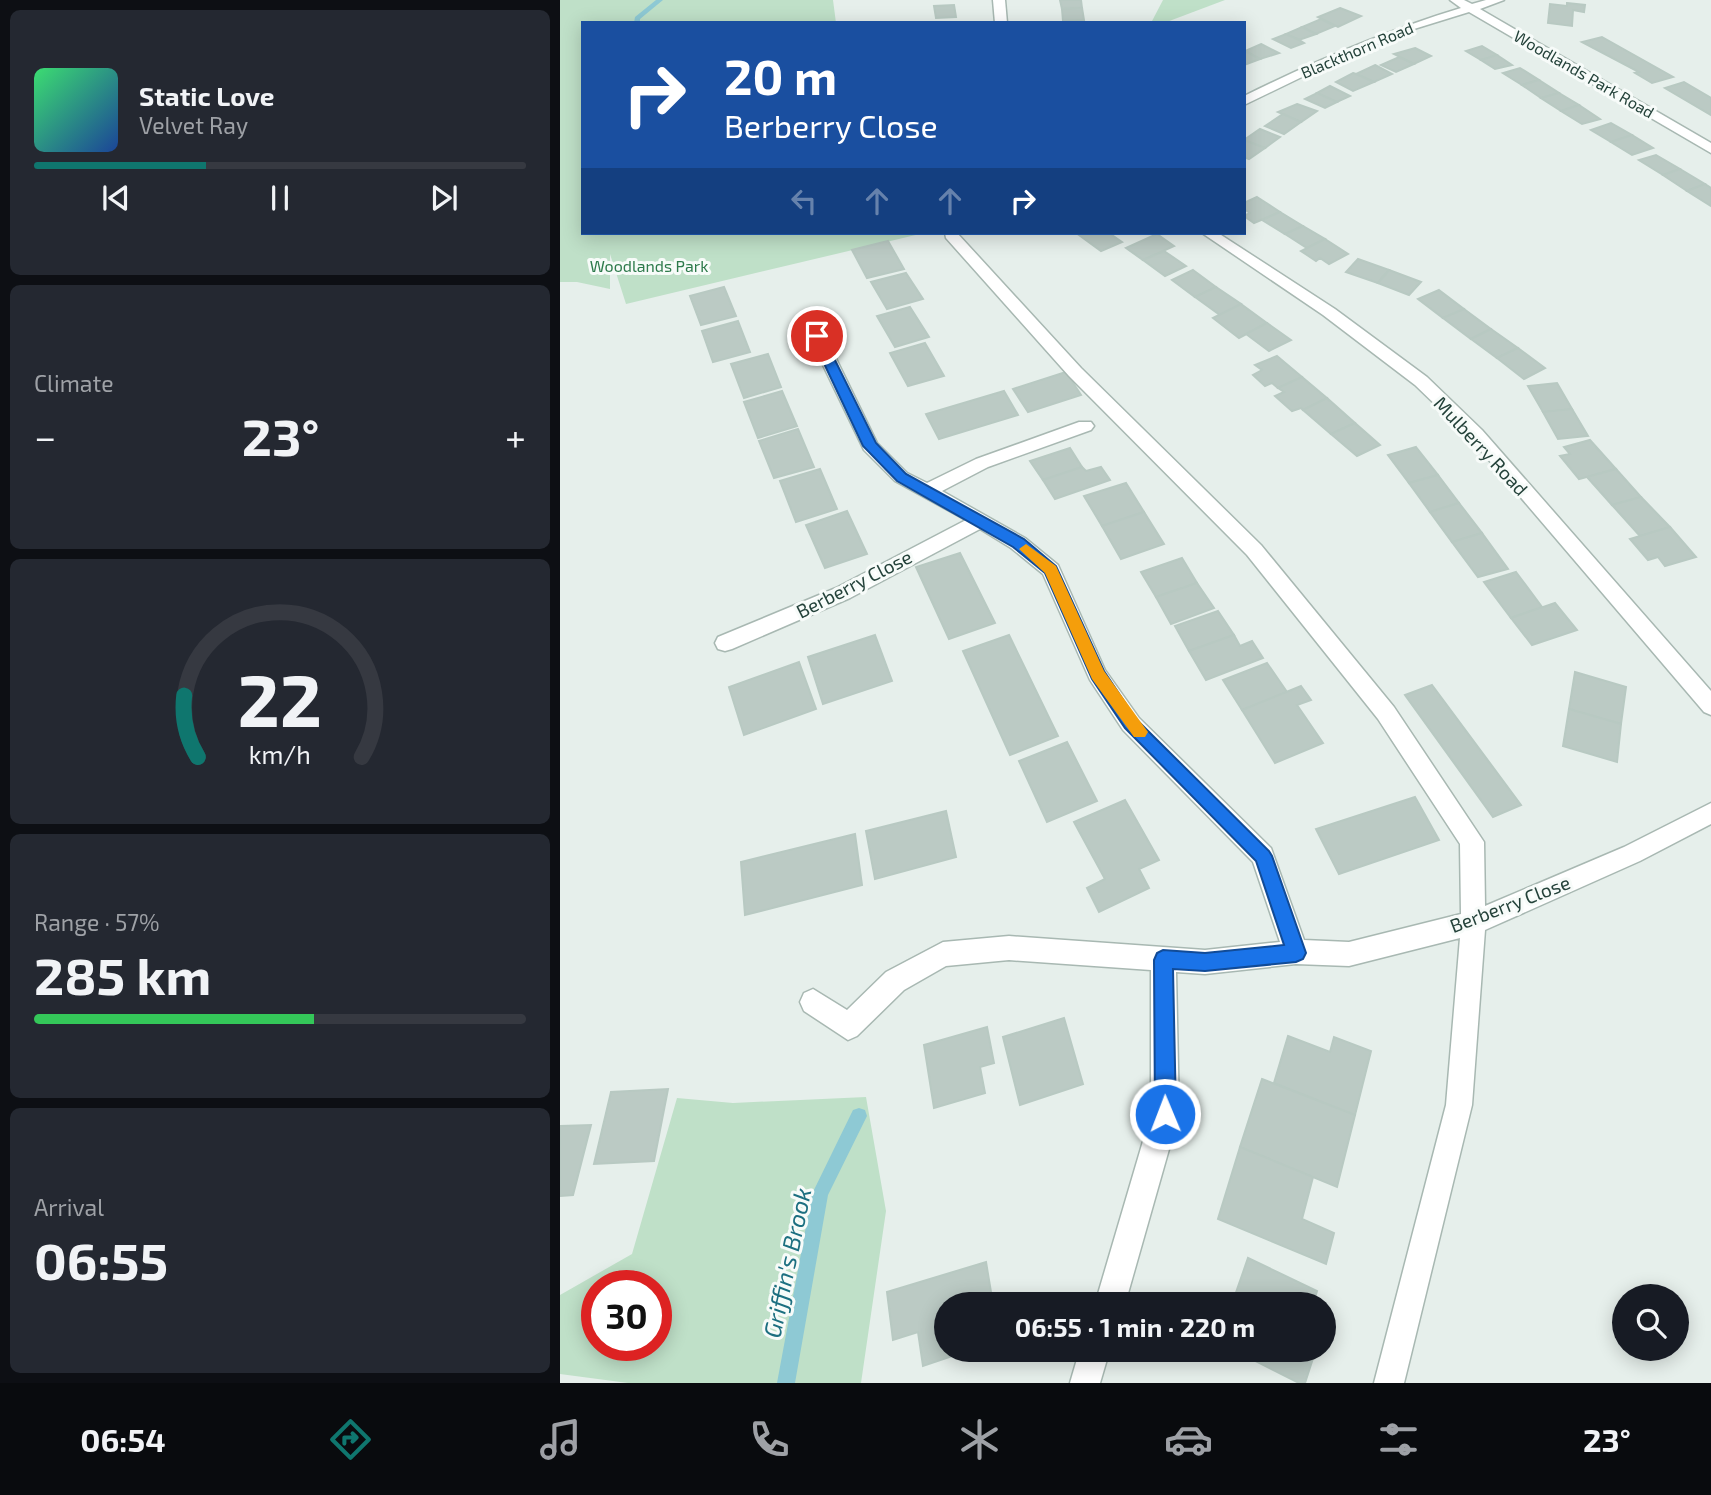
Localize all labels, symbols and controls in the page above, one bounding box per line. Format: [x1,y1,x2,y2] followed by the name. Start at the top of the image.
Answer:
[1298,17,1416,82] street label: Blackthorn Road
[1511,26,1658,122] street label: Woodlands Park Road
[724,46,837,105] text: 20 m
[609,49,700,140] icon: right
[139,80,275,111] text: Static Love
[724,106,938,144] text: Berberry Close
[139,111,248,139] text: Velvet Ray
[97,179,135,217] icon: previous
[261,179,299,217] icon: pause
[425,179,463,217] icon: next
[785,182,823,220] icon: left
[858,182,896,220] icon: ahead
[931,182,969,220] icon: ahead
[1004,182,1042,220] icon: right
[590,256,708,275] park label: Woodlands Park
[787,306,847,366] pin
[798,317,836,355] icon: arrive
[34,369,114,397] text: Climate
[1430,391,1533,500] street label: Mulberry Road
[242,404,319,466] text: 23°
[34,413,56,459] text: −
[505,413,526,459] text: +
[792,545,916,623] street label: Berberry Close
[238,655,322,743] text: 22
[249,739,311,769] text: km/h
[1446,870,1573,937] street label: Berberry Close
[34,908,160,936] text: Range · 57%
[34,943,211,1005] text: 285 km
[1128,1077,1202,1151] position arrow
[756,1185,817,1340] water label: Griffin's Brook
[34,1193,104,1221] text: Arrival
[34,1228,168,1290] text: 06:55
[581,1270,672,1361] speed limit sign: 30
[1612,1284,1689,1361] map controls
[1612,1284,1689,1361] button: search
[1015,1311,1255,1342] text: 06:55 · 1 min · 220 m
[326,1415,375,1464] icon: directions
[536,1415,585,1464] icon: music
[745,1415,794,1464] icon: phone
[955,1415,1004,1464] icon: climate
[1164,1415,1213,1464] icon: car
[1374,1415,1423,1464] icon: filters
[80,1420,166,1458] text: 06:54
[1583,1420,1631,1458] text: 23°

